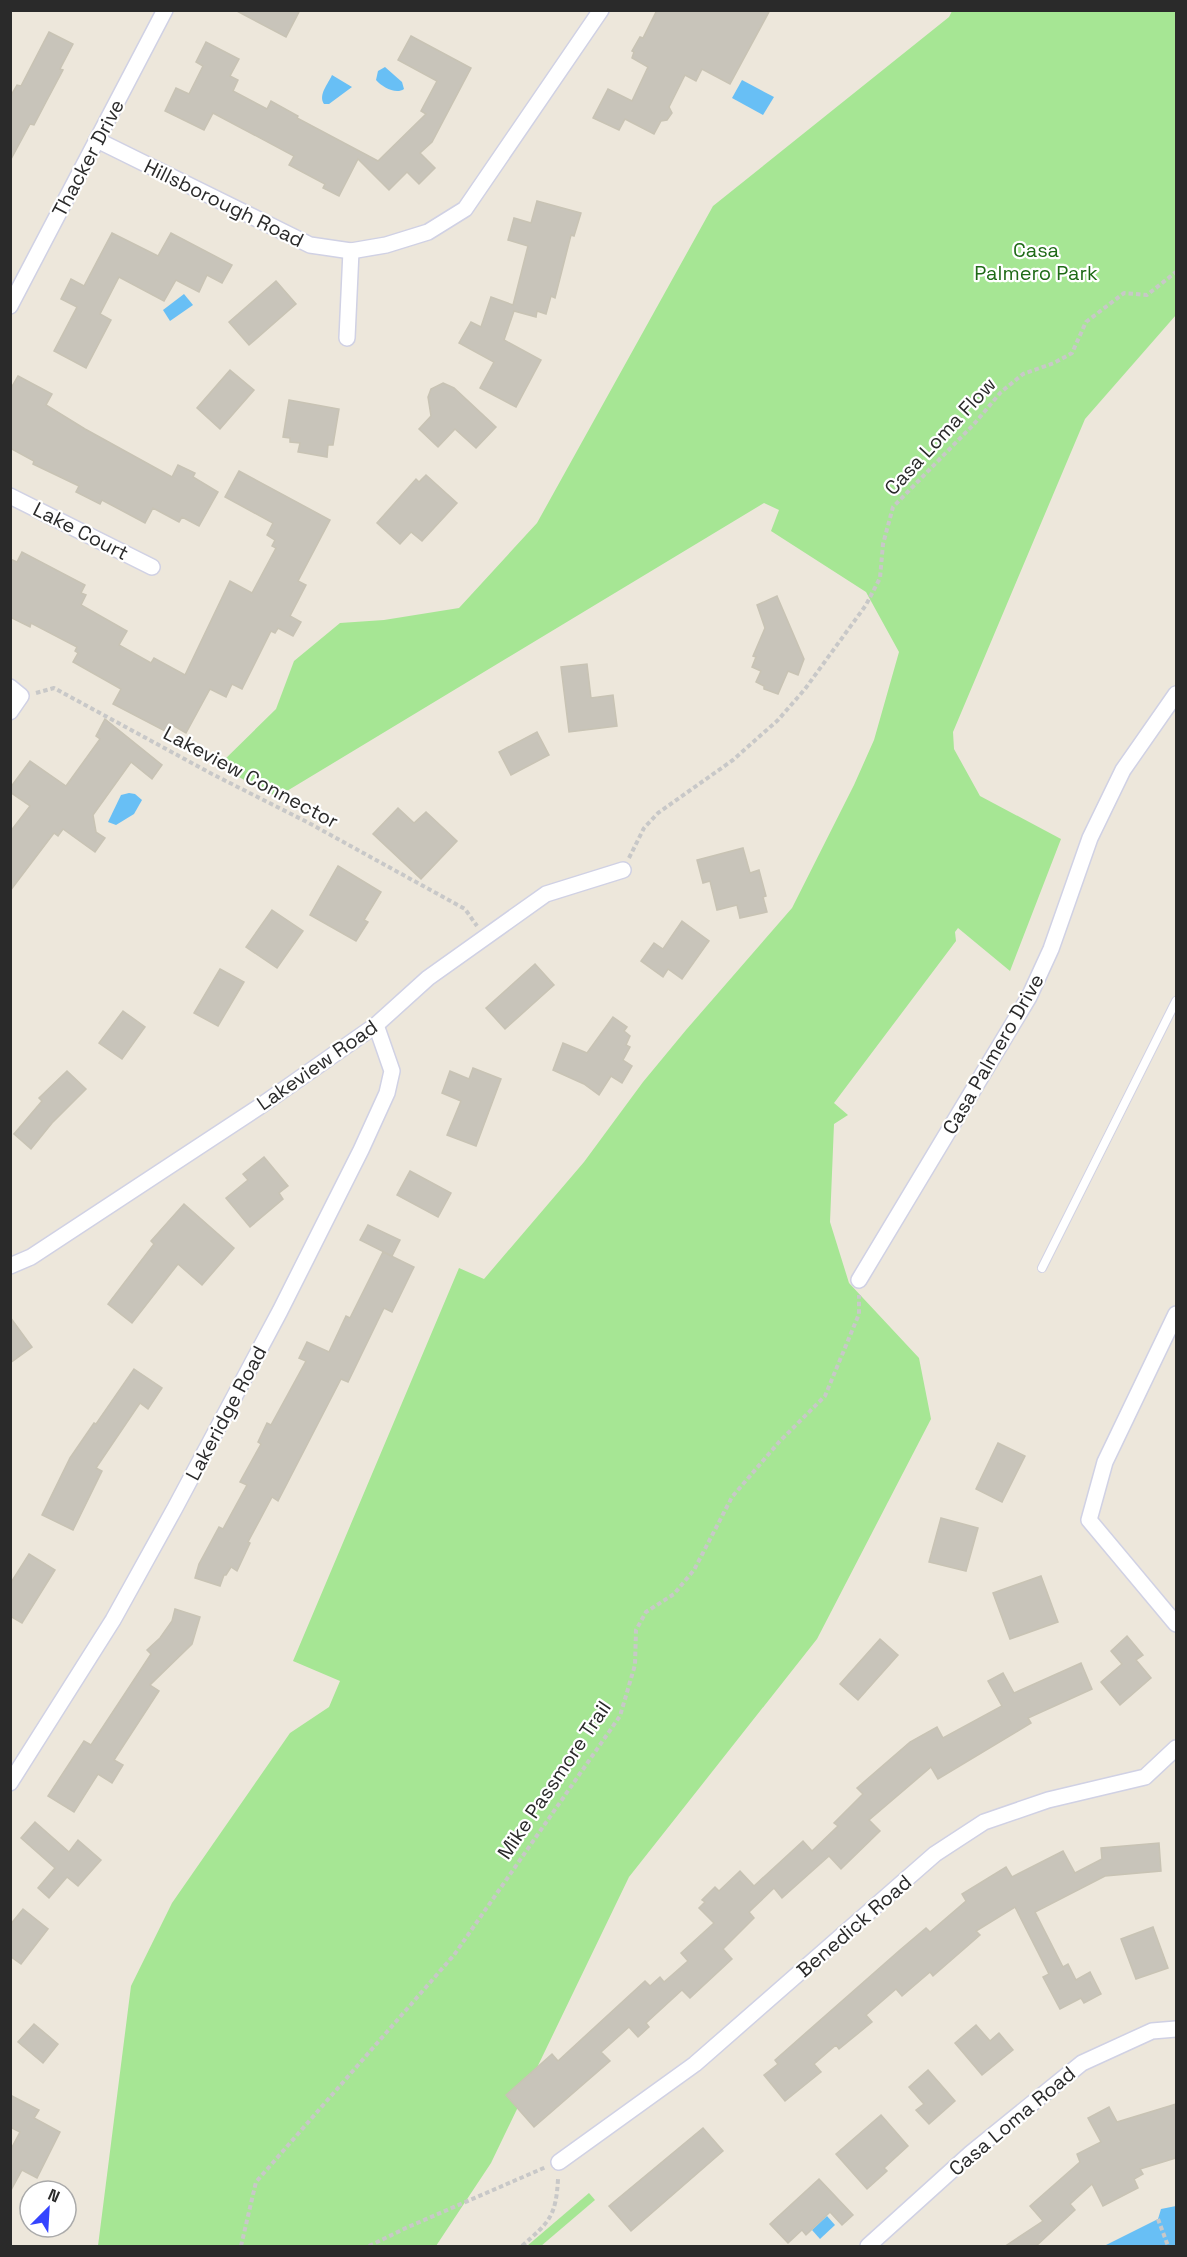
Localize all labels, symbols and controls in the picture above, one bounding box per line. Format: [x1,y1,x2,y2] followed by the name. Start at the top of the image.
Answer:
[46,95,130,221] street label: Thacker Drive
[140,153,308,253] street label: Hillsborough Road
[974,237,1098,286] park label: Casa Palmero Park
[879,371,1001,501] street label: Casa Loma Flow
[29,496,133,566] street label: Lake Court
[159,720,343,834] street label: Lakeview Connector
[936,969,1050,1139] street label: Casa Palmero Drive
[252,1014,382,1116] street label: Lakeview Road
[180,1341,272,1485] street label: Lakeridge Road
[491,1696,617,1864] street label: Mike Passmore Trail
[791,1869,917,1983] street label: Benedick Road
[943,2060,1081,2182] street label: Casa Loma Road
[18,2179,78,2239] north arrow
[45,2184,63,2208] text: N

